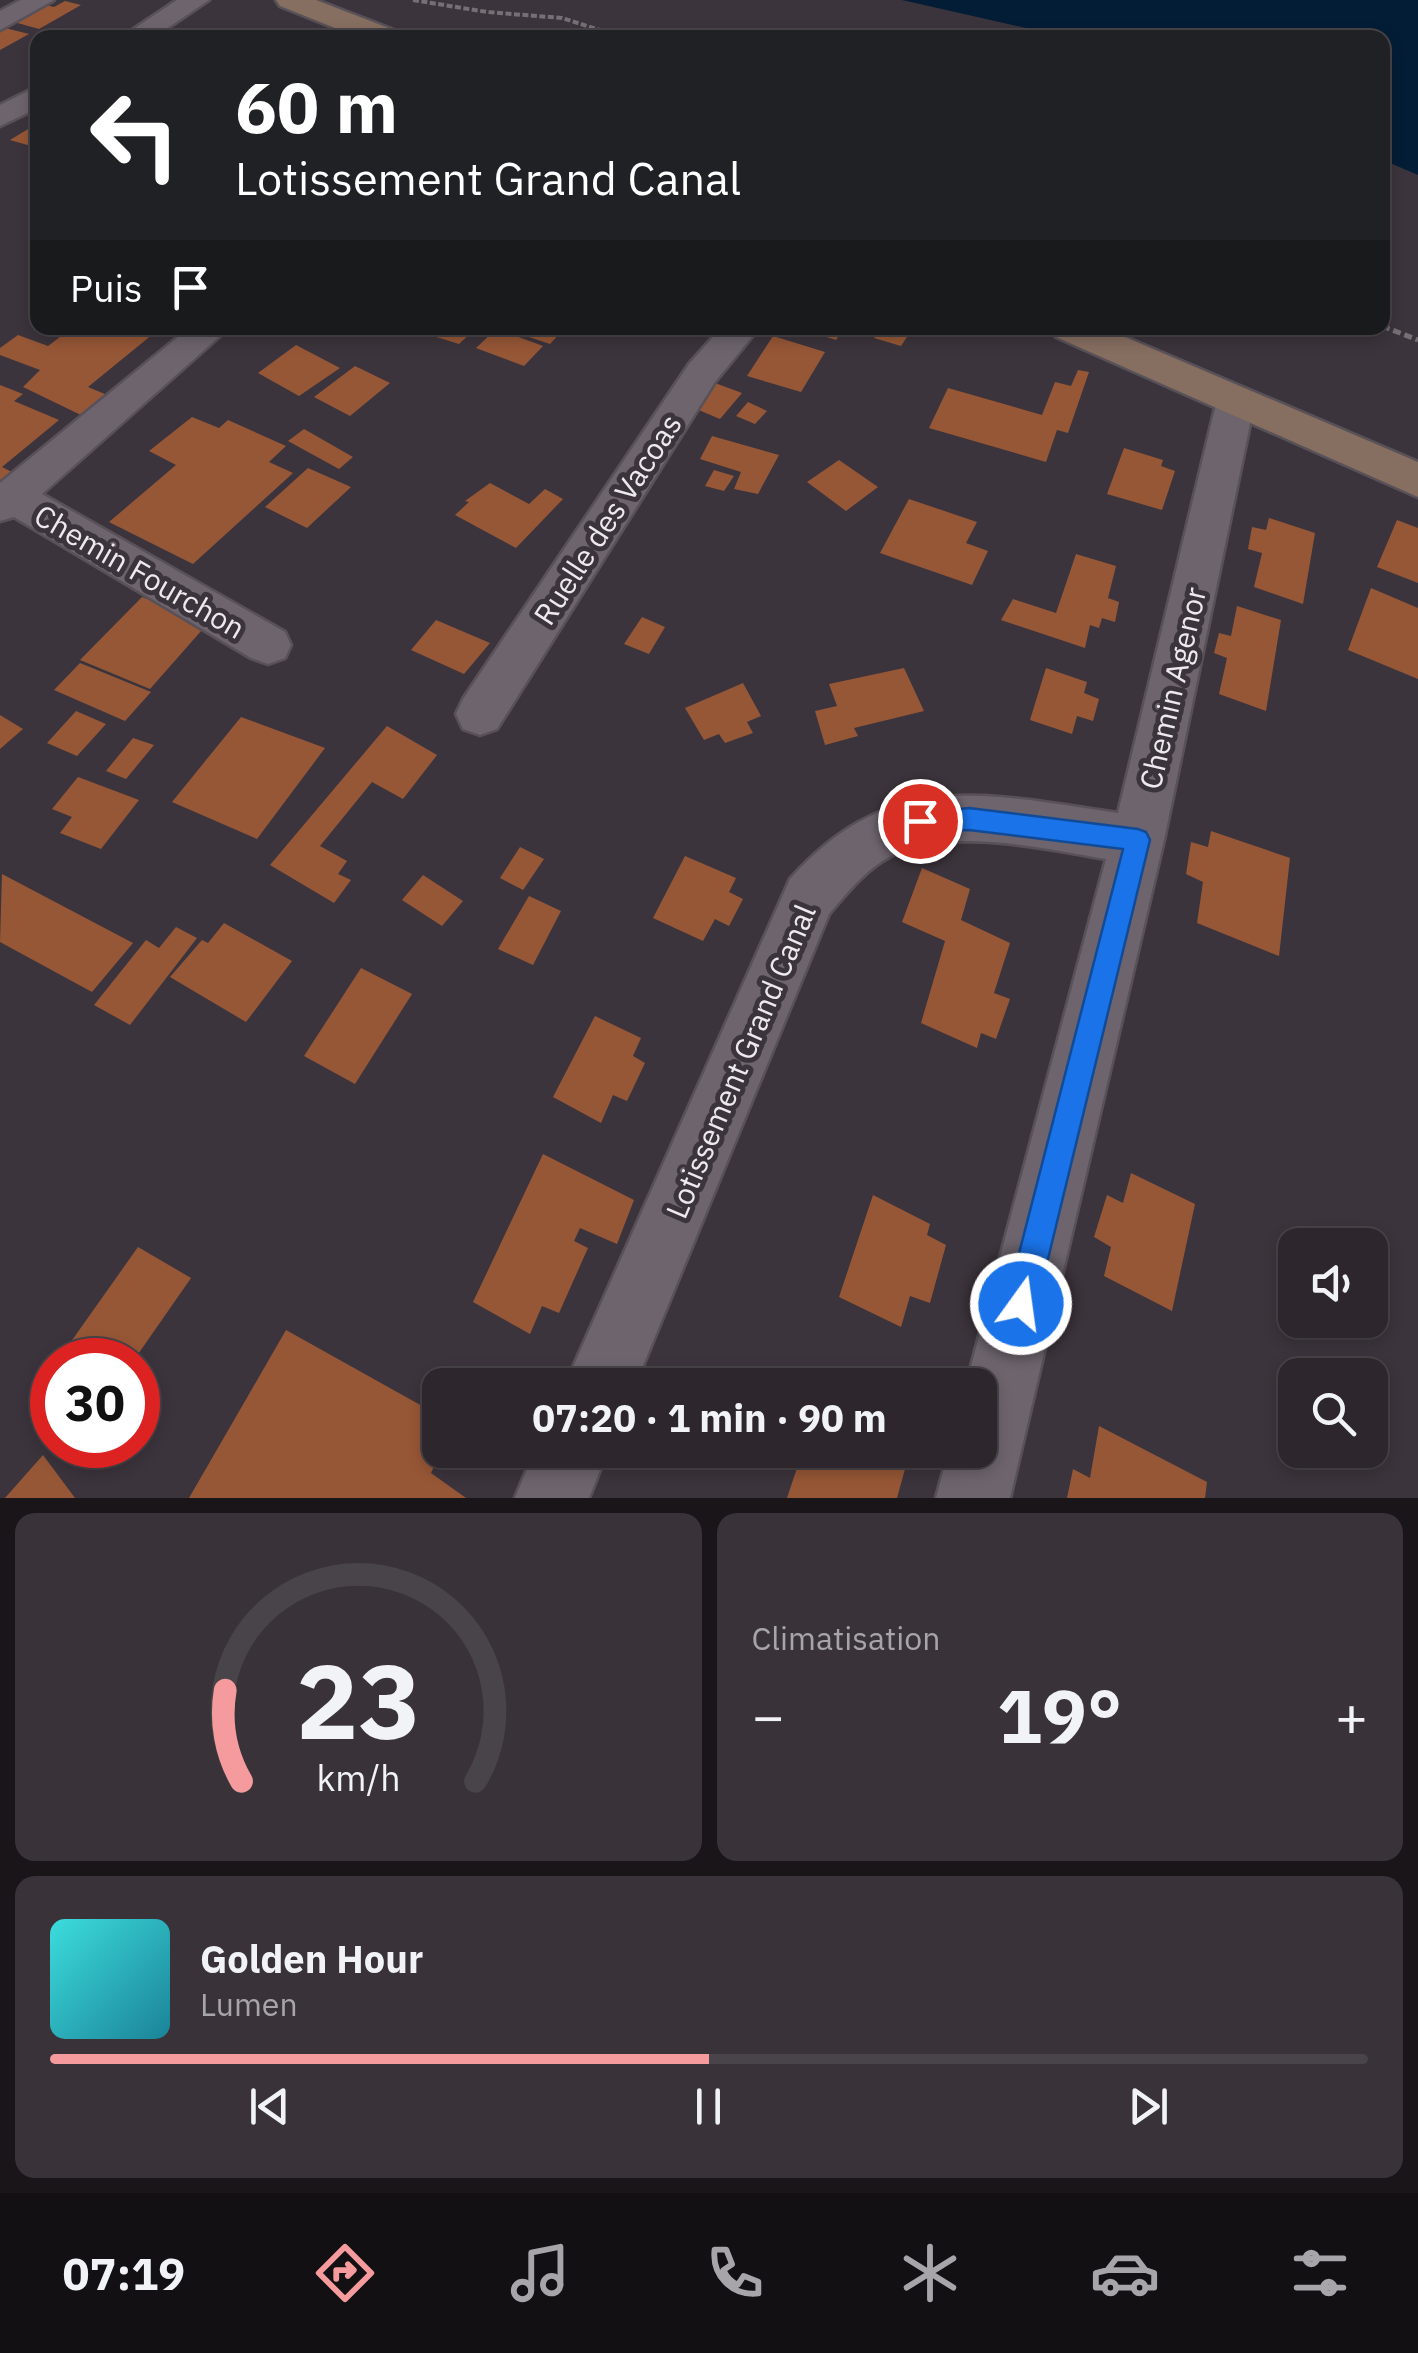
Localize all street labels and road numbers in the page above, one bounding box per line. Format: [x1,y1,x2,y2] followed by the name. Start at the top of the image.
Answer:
[524,406,690,632] street label: Ruelle des Vacoas
[28,495,252,647] street label: Chemin Fourchon
[1130,583,1214,793] street label: Chemin Agenor
[656,898,824,1224] street label: Lotissement Grand Canal

